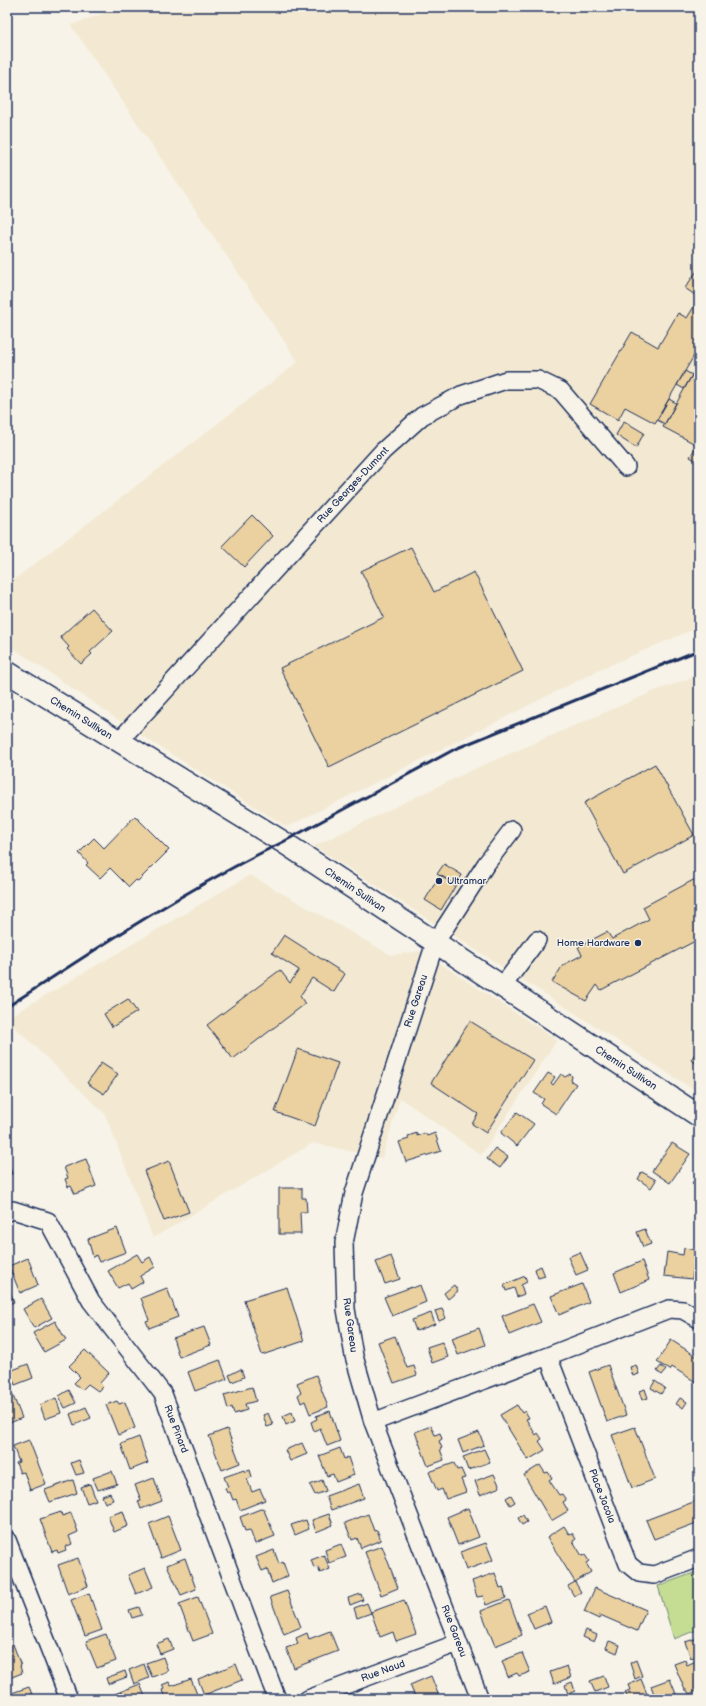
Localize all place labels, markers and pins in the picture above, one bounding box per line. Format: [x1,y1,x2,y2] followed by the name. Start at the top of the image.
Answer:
[447,875,487,887] place label: Ultramar
[434,876,444,886] marker: Ultramar
[557,937,630,949] place label: Home Hardware
[633,938,643,948] marker: Home Hardware

